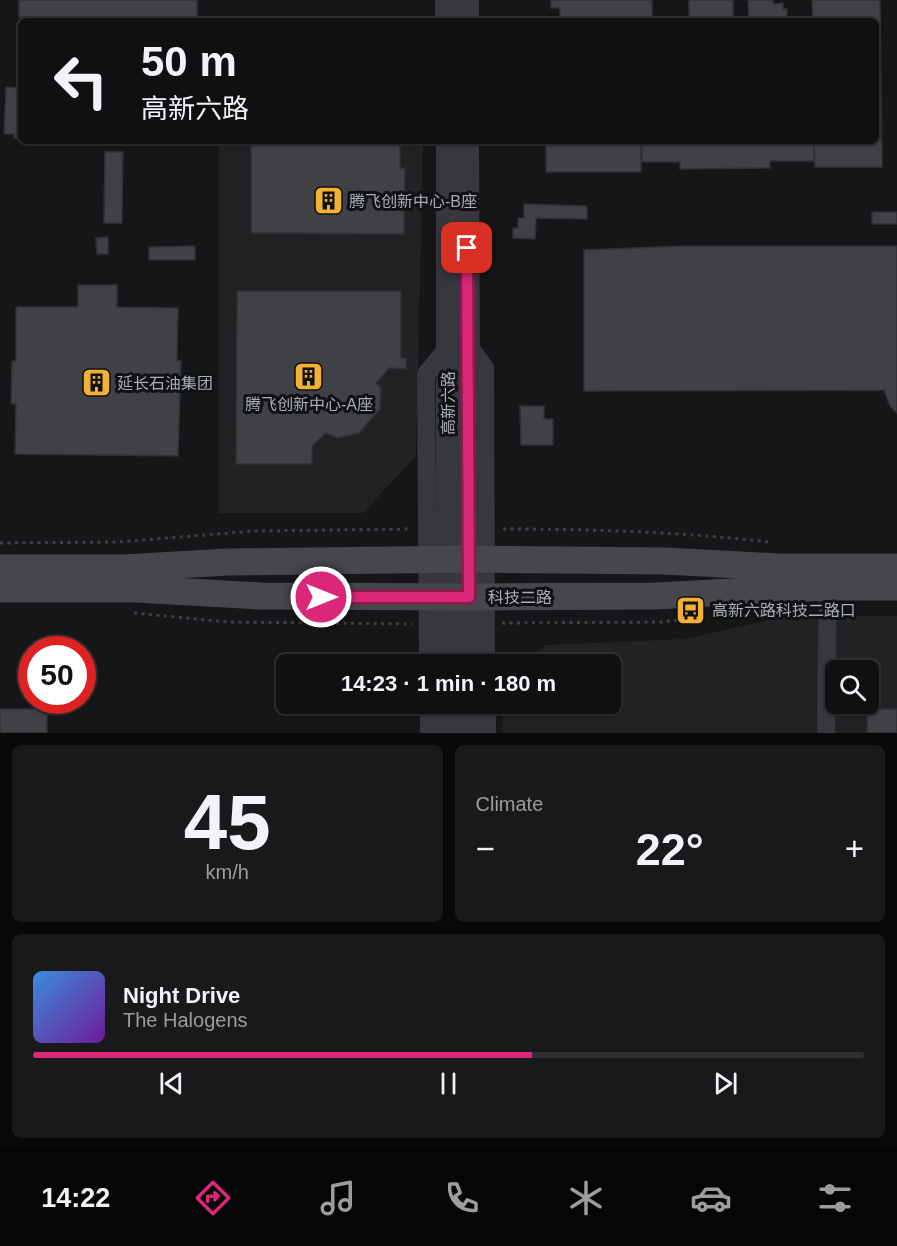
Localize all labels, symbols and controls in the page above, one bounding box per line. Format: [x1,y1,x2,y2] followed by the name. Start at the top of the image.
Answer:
[141,38,237,85] text: 50 m
[42,42,120,120] icon: left
[141,94,249,124] text: 高新六路
[312,185,344,217] building icon: 腾飞创新中心-B座
[349,193,477,210] place label: 腾飞创新中心-B座
[441,222,492,273] pin
[450,231,483,264] icon: arrive
[293,360,325,392] building icon: 腾飞创新中心-A座
[80,367,112,399] building icon: 延长石油集团
[440,371,457,435] street label: 高新六路
[117,375,213,392] place label: 延长石油集团
[245,396,373,413] place label: 腾飞创新中心-A座
[289,565,353,629] position arrow
[488,589,552,606] street label: 科技二路
[675,594,707,626] bus stop icon: 高新六路科技二路口
[712,602,856,619] place label: 高新六路科技二路口
[18,636,96,714] speed limit sign: 50
[825,660,879,714] map controls
[825,660,879,714] button: search
[341,671,556,696] text: 14:23 · 1 min · 180 m
[184,778,271,866] text: 45
[476,793,543,815] text: Climate
[636,824,704,875] text: 22°
[476,830,495,867] text: −
[845,830,864,867] text: +
[206,861,249,883] text: km/h
[123,983,240,1008] text: Night Drive
[123,1009,248,1031] text: The Halogens
[155,1067,188,1100] icon: previous
[432,1067,465,1100] icon: pause
[709,1067,742,1100] icon: next
[192,1177,234,1219] icon: directions
[317,1177,359,1219] icon: music
[441,1177,483,1219] icon: phone
[565,1177,607,1219] icon: climate
[690,1177,732,1219] icon: car
[814,1177,856,1219] icon: filters
[41,1183,110,1213] text: 14:22

